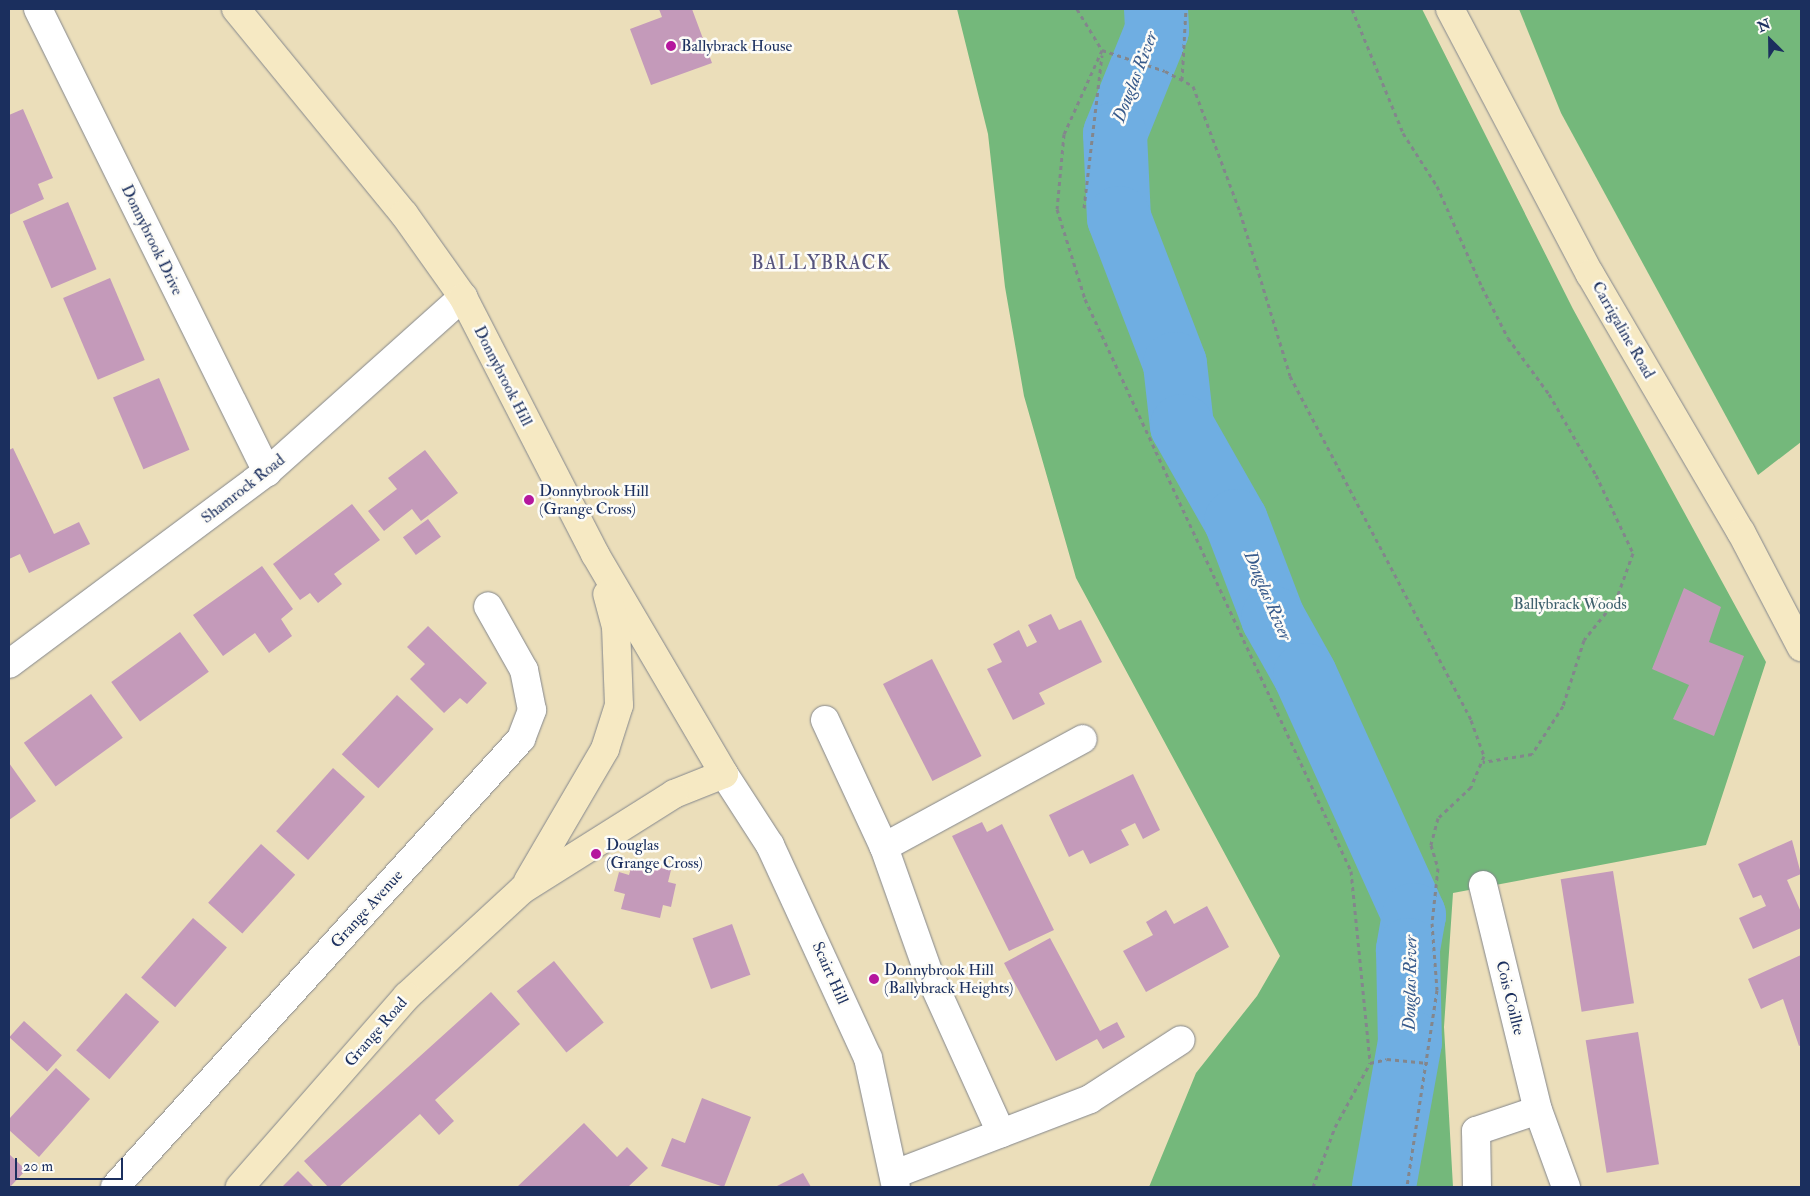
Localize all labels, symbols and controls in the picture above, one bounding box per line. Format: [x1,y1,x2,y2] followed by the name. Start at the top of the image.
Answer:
[1745,15,1795,65] north arrow
[1755,15,1773,36] text: N
[1109,29,1163,125] water label: Douglas River
[681,36,792,56] place label: Ballybrack House
[665,40,677,52] marker: Ballybrack House
[117,182,187,298] street label: Donnybrook Drive
[750,253,892,275] district label: BALLYBRACK
[1587,278,1659,382] street label: Carrigaline Road
[470,323,536,429] street label: Donnybrook Hill
[197,450,289,528] street label: Shamrock Road
[539,481,649,519] place label: Donnybrook Hill (Grange Cross)
[523,494,535,506] marker: Donnybrook Hill (Grange Cross)
[1238,548,1296,644] water label: Douglas River
[1513,594,1627,614] park label: Ballybrack Woods
[606,835,703,873] place label: Douglas (Grange Cross)
[590,848,602,860] marker: Douglas (Grange Cross)
[327,866,407,952] street label: Grange Avenue
[1399,935,1423,1031] water label: Douglas River
[808,939,852,1007] street label: Scairt Hill
[1491,959,1529,1037] street label: Cois Coillte
[884,960,1014,998] place label: Donnybrook Hill (Ballybrack Heights)
[868,973,880,985] marker: Donnybrook Hill (Ballybrack Heights)
[341,993,411,1071] street label: Grange Road
[18,1148,125,1180] scale bar
[23,1157,53,1176] text: 20 m

